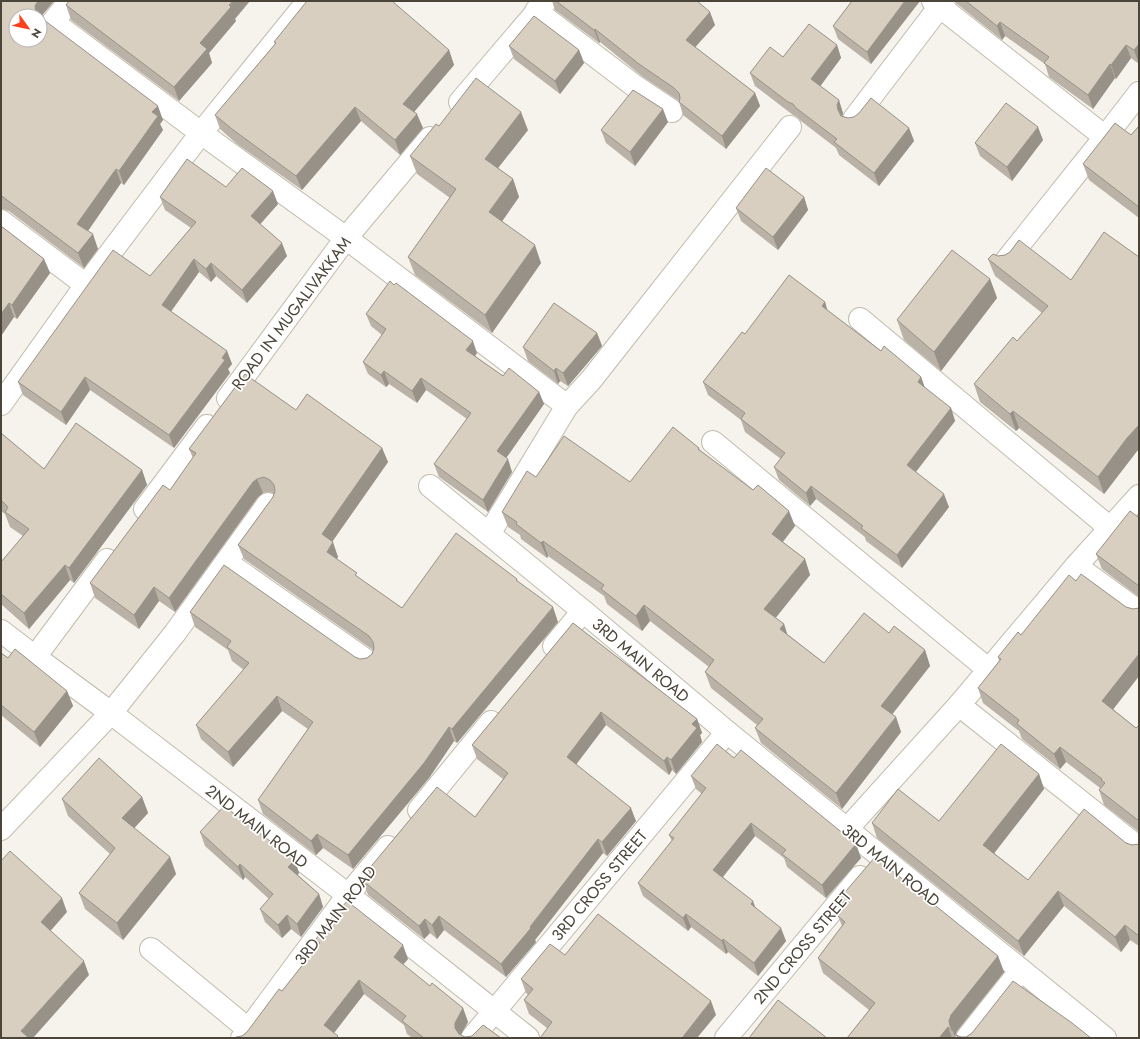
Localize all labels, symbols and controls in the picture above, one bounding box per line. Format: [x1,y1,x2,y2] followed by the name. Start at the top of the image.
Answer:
[8,8,48,48] north arrow
[27,25,45,41] text: N
[226,232,357,395] street label: ROAD IN MUGALIVAKKAM
[587,613,694,708] street label: 3RD MAIN ROAD
[201,779,313,874] street label: 2ND MAIN ROAD
[837,819,945,912] street label: 3RD MAIN ROAD
[546,824,653,946] street label: 3RD CROSS STREET
[289,861,382,970] street label: 3RD MAIN ROAD
[748,885,857,1009] street label: 2ND CROSS STREET

